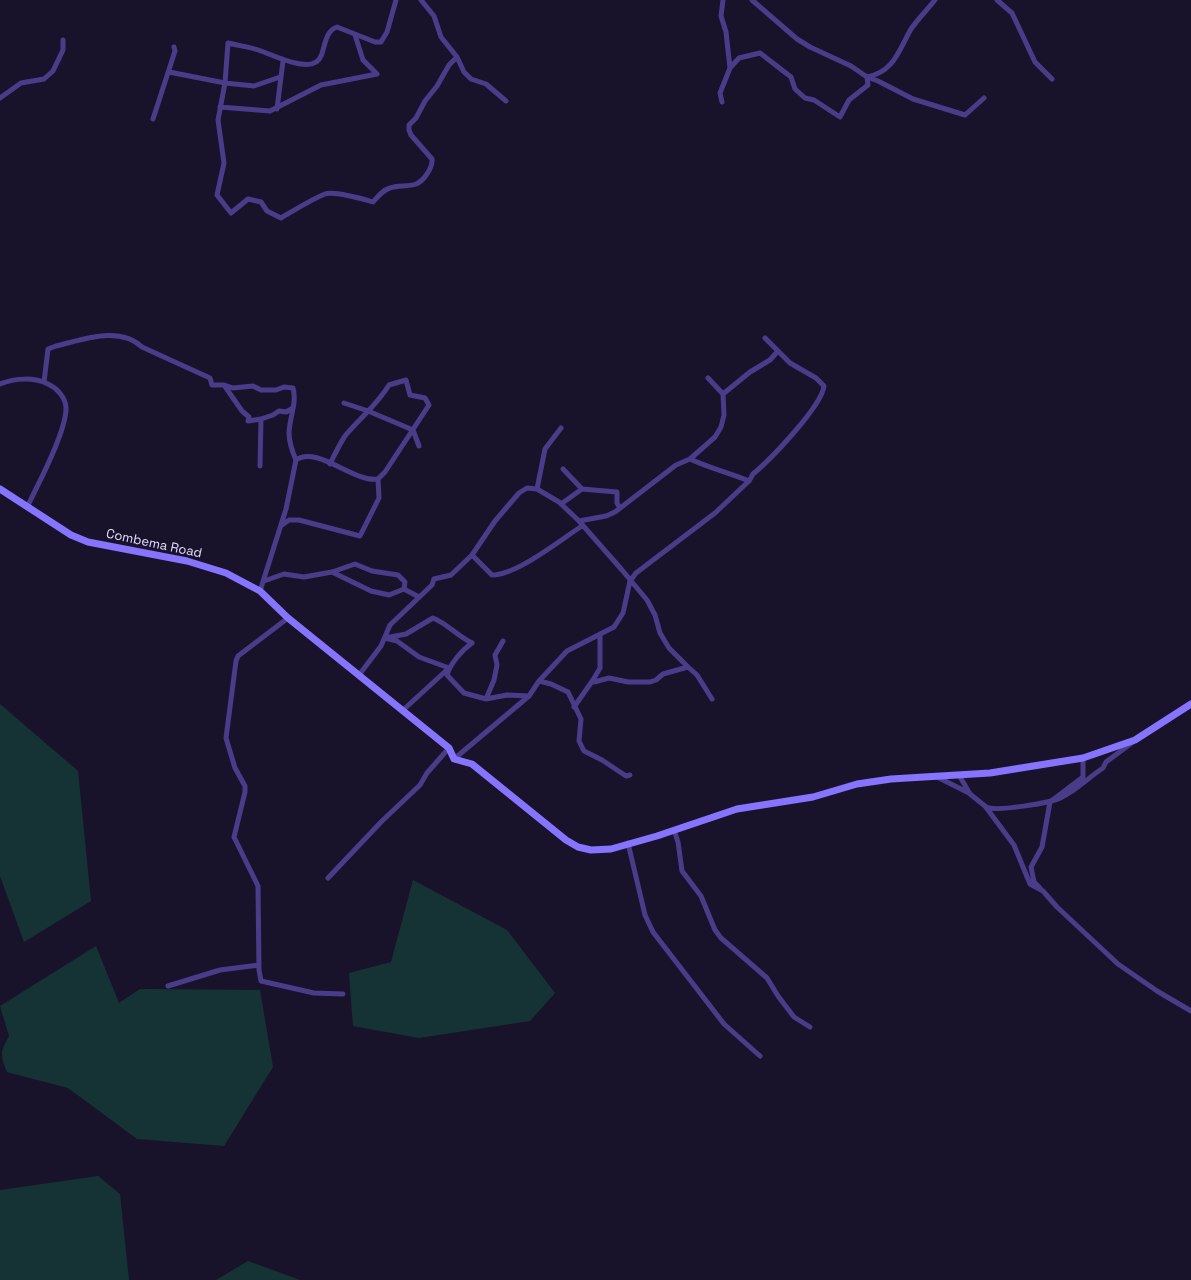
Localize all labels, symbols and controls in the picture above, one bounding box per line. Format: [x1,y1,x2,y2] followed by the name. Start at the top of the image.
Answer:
[105,526,203,562] street label: Combema Road

